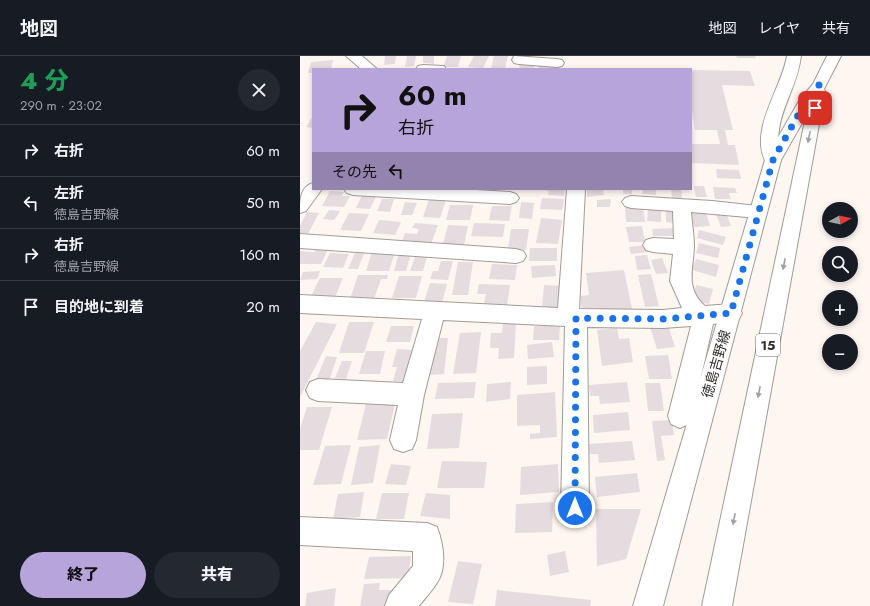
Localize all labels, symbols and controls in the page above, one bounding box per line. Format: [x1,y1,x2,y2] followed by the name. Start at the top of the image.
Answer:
[20,15,58,42] text: 地図
[708,18,736,38] text: 地図
[758,18,800,38] text: レイヤ
[822,18,850,38] text: 共有
[20,63,69,98] text: 4 分
[238,69,280,111] button: close
[398,75,467,116] text: 60 m
[332,84,384,136] icon: right
[798,91,832,125] pin
[20,96,102,115] text: 290 m · 23:02
[804,97,826,119] icon: arrive
[398,115,434,141] text: 右折
[806,131,812,143] one-way arrow
[20,140,42,162] icon: right
[54,140,84,162] text: 右折
[246,140,280,162] text: 60 m
[385,160,407,182] icon: left
[332,161,377,183] text: その先
[54,182,84,204] text: 左折
[20,192,42,214] icon: left
[246,192,280,214] text: 50 m
[822,202,858,238] north arrow
[822,202,858,370] map controls
[54,205,119,224] text: 徳島吉野線
[54,234,84,256] text: 右折
[20,244,42,266] icon: right
[239,244,280,266] text: 160 m
[822,246,858,282] button: search
[54,257,119,276] text: 徳島吉野線
[781,258,787,270] one-way arrow
[822,290,858,326] button: +
[20,296,42,318] icon: arrive
[54,296,144,318] text: 目的地に到着
[246,296,280,318] text: 20 m
[697,328,735,400] street label: 徳島吉野線
[756,334,780,356] road number: 15
[822,334,858,370] button: −
[756,386,762,398] one-way arrow
[554,487,596,529] position arrow
[731,513,737,526] one-way arrow
[20,552,146,598] button: 終了
[154,552,280,598] button: 共有

